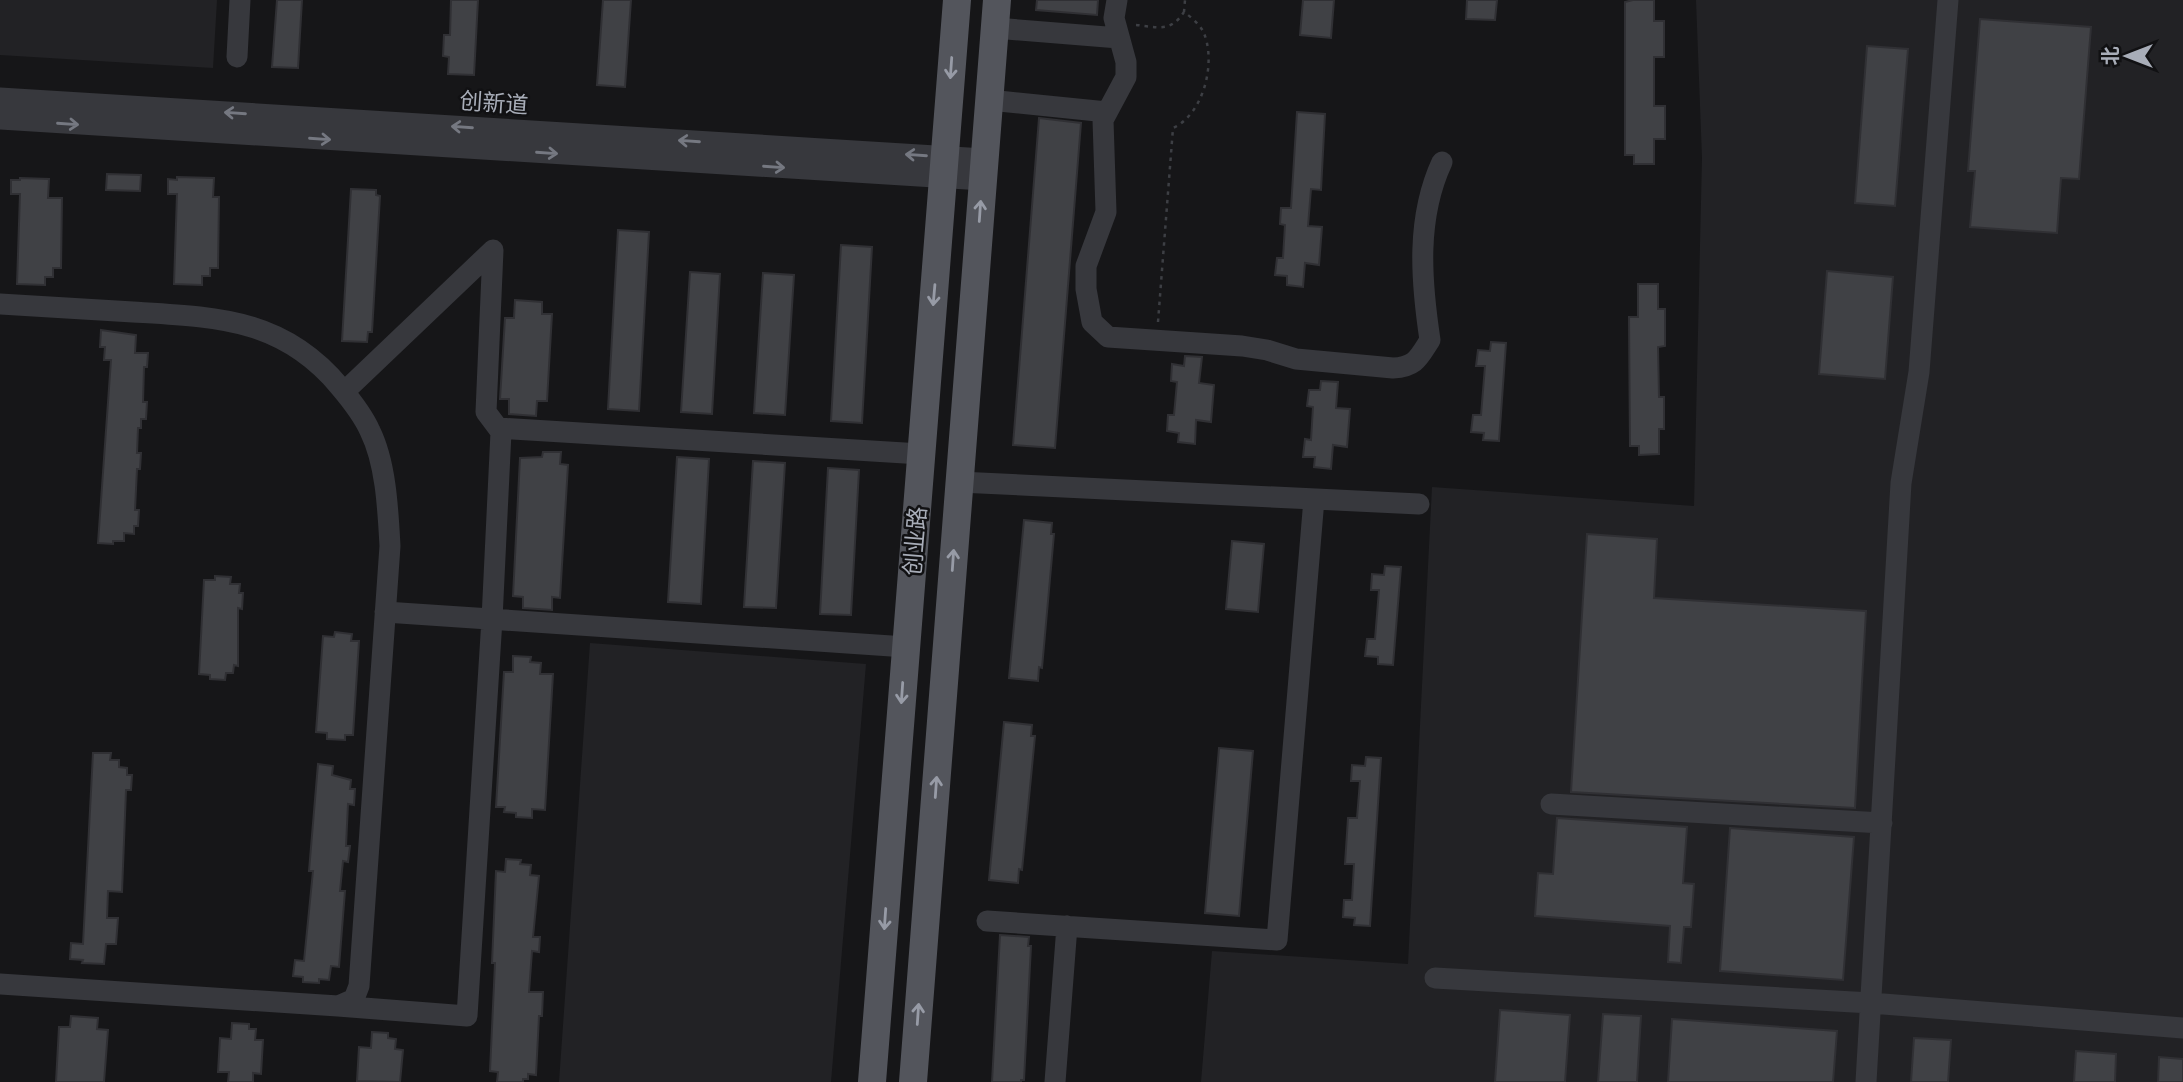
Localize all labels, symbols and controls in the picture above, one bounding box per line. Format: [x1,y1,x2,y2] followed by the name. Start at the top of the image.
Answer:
[2092,21,2162,91] north arrow
[2098,46,2121,66] text: 北
[945,56,958,79] one-way arrow
[459,86,529,118] street label: 创新道
[224,106,247,119] one-way arrow
[56,117,79,130] one-way arrow
[451,120,474,133] one-way arrow
[308,133,330,146] one-way arrow
[678,134,701,147] one-way arrow
[535,147,557,160] one-way arrow
[905,148,928,161] one-way arrow
[762,161,785,174] one-way arrow
[974,201,987,223] one-way arrow
[927,283,940,306] one-way arrow
[897,505,931,577] street label: 创业路
[947,550,960,572] one-way arrow
[895,681,908,703] one-way arrow
[930,776,943,799] one-way arrow
[878,908,891,930] one-way arrow
[912,1003,925,1026] one-way arrow

